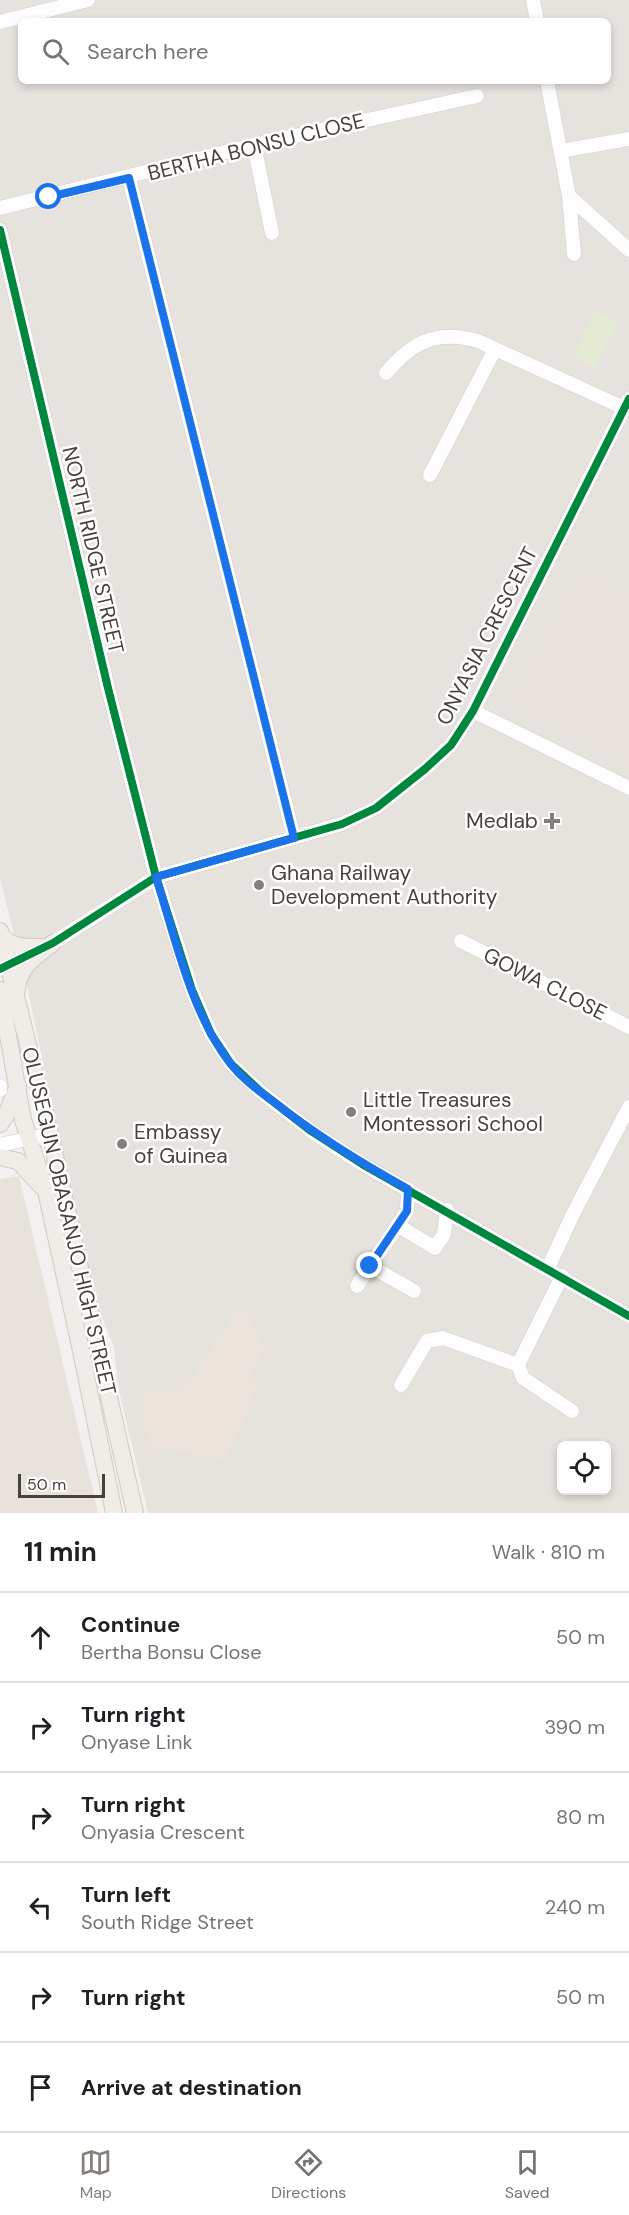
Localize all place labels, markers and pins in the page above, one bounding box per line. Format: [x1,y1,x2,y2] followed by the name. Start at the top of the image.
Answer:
[466,807,538,835] place label: Medlab
[543,812,561,830] marker: Medlab
[271,859,498,911] place label: Ghana Railway Development Authority
[252,878,266,892] marker: Ghana Railway Development Authority
[363,1086,543,1138] place label: Little Treasures Montessori School
[344,1105,358,1119] marker: Little Treasures Montessori School
[134,1118,228,1170] place label: Embassy of Guinea
[115,1137,129,1151] marker: Embassy of Guinea

